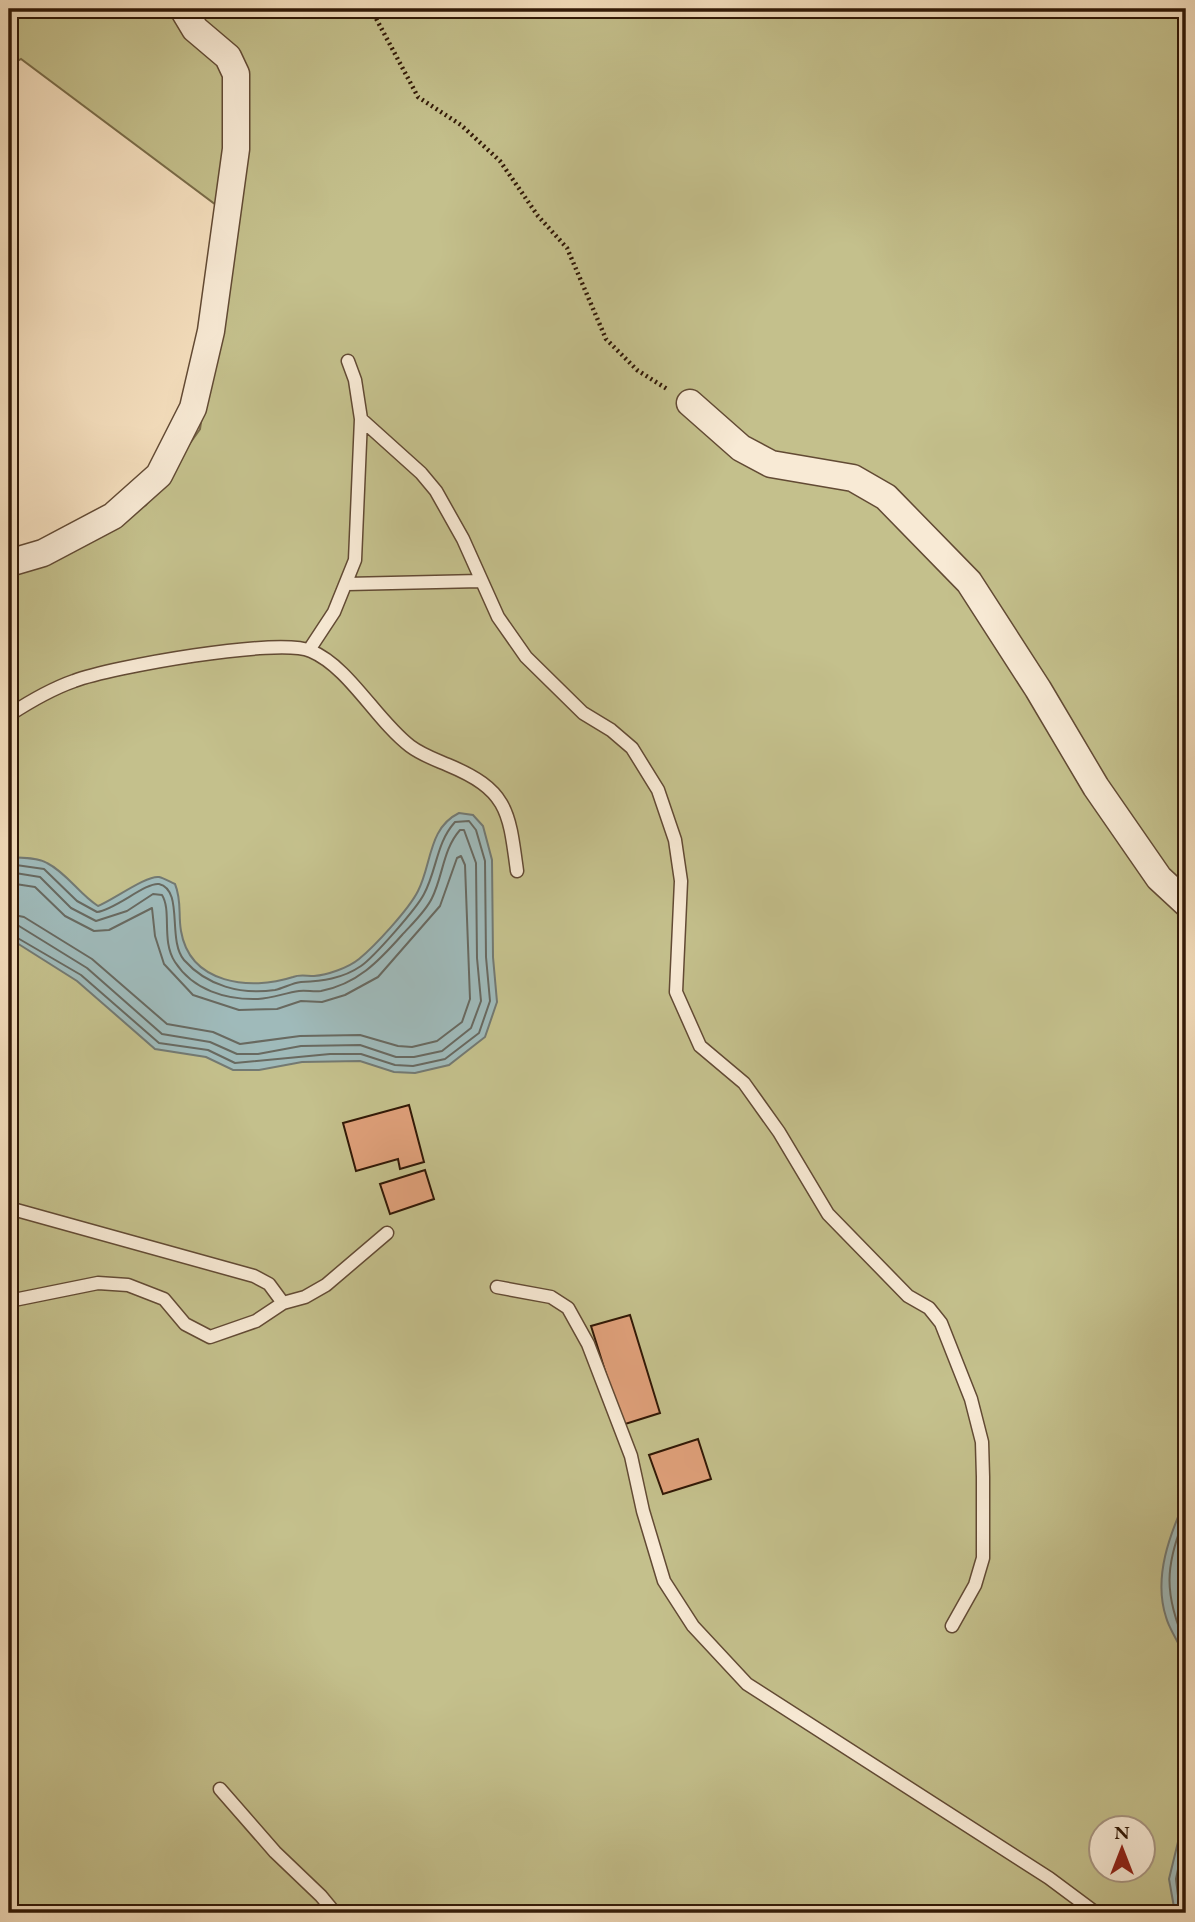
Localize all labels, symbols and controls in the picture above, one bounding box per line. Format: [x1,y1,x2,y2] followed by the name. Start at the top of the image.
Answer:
[1086,1814,1156,1884] north arrow
[1114,1820,1130,1845] text: N

